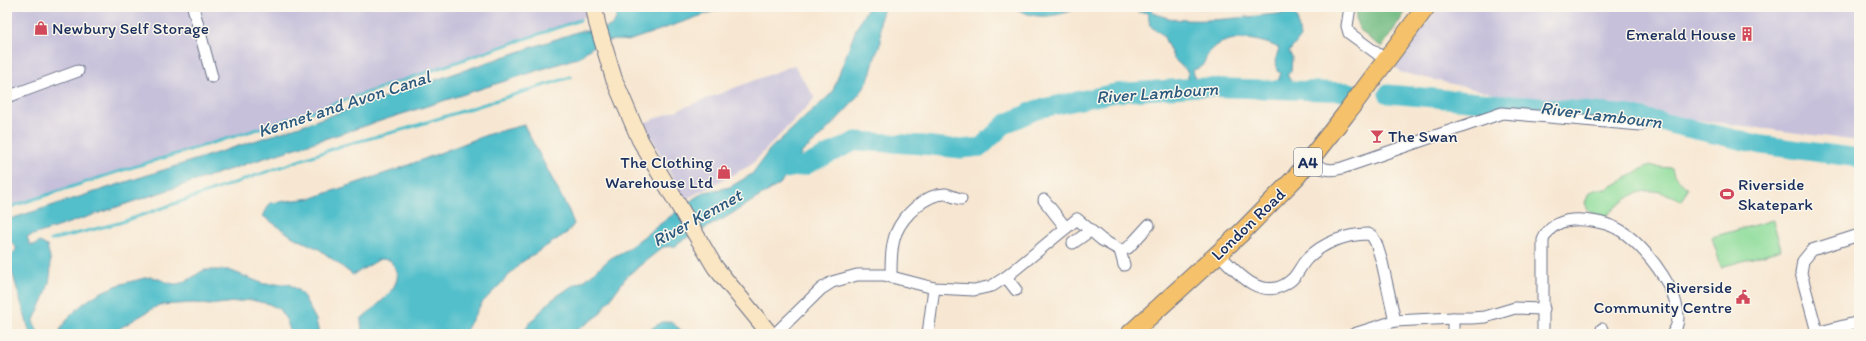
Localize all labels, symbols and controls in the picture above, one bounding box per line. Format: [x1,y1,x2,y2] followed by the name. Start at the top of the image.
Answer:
[52,18,209,38] place label: Newbury Self Storage
[33,20,49,36] shop icon: Newbury Self Storage
[1626,24,1736,44] place label: Emerald House
[1739,26,1755,42] building icon: Emerald House
[255,65,435,142] water label: Kennet and Avon Canal
[1095,78,1220,108] water label: River Lambourn
[1539,97,1664,133] water label: River Lambourn
[1388,126,1458,146] place label: The Swan
[1369,128,1385,144] bar icon: The Swan
[1294,148,1322,176] road number: A4
[605,152,713,192] place label: The Clothing Warehouse Ltd
[716,164,732,180] shop icon: The Clothing Warehouse Ltd
[1738,174,1813,214] place label: Riverside Skatepark
[648,183,748,252] water label: River Kennet
[1207,183,1290,264] street label: London Road
[1719,186,1735,202] sports icon: Riverside Skatepark
[1593,277,1732,317] place label: Riverside Community Centre
[1735,289,1751,305] public building icon: Riverside Community Centre

